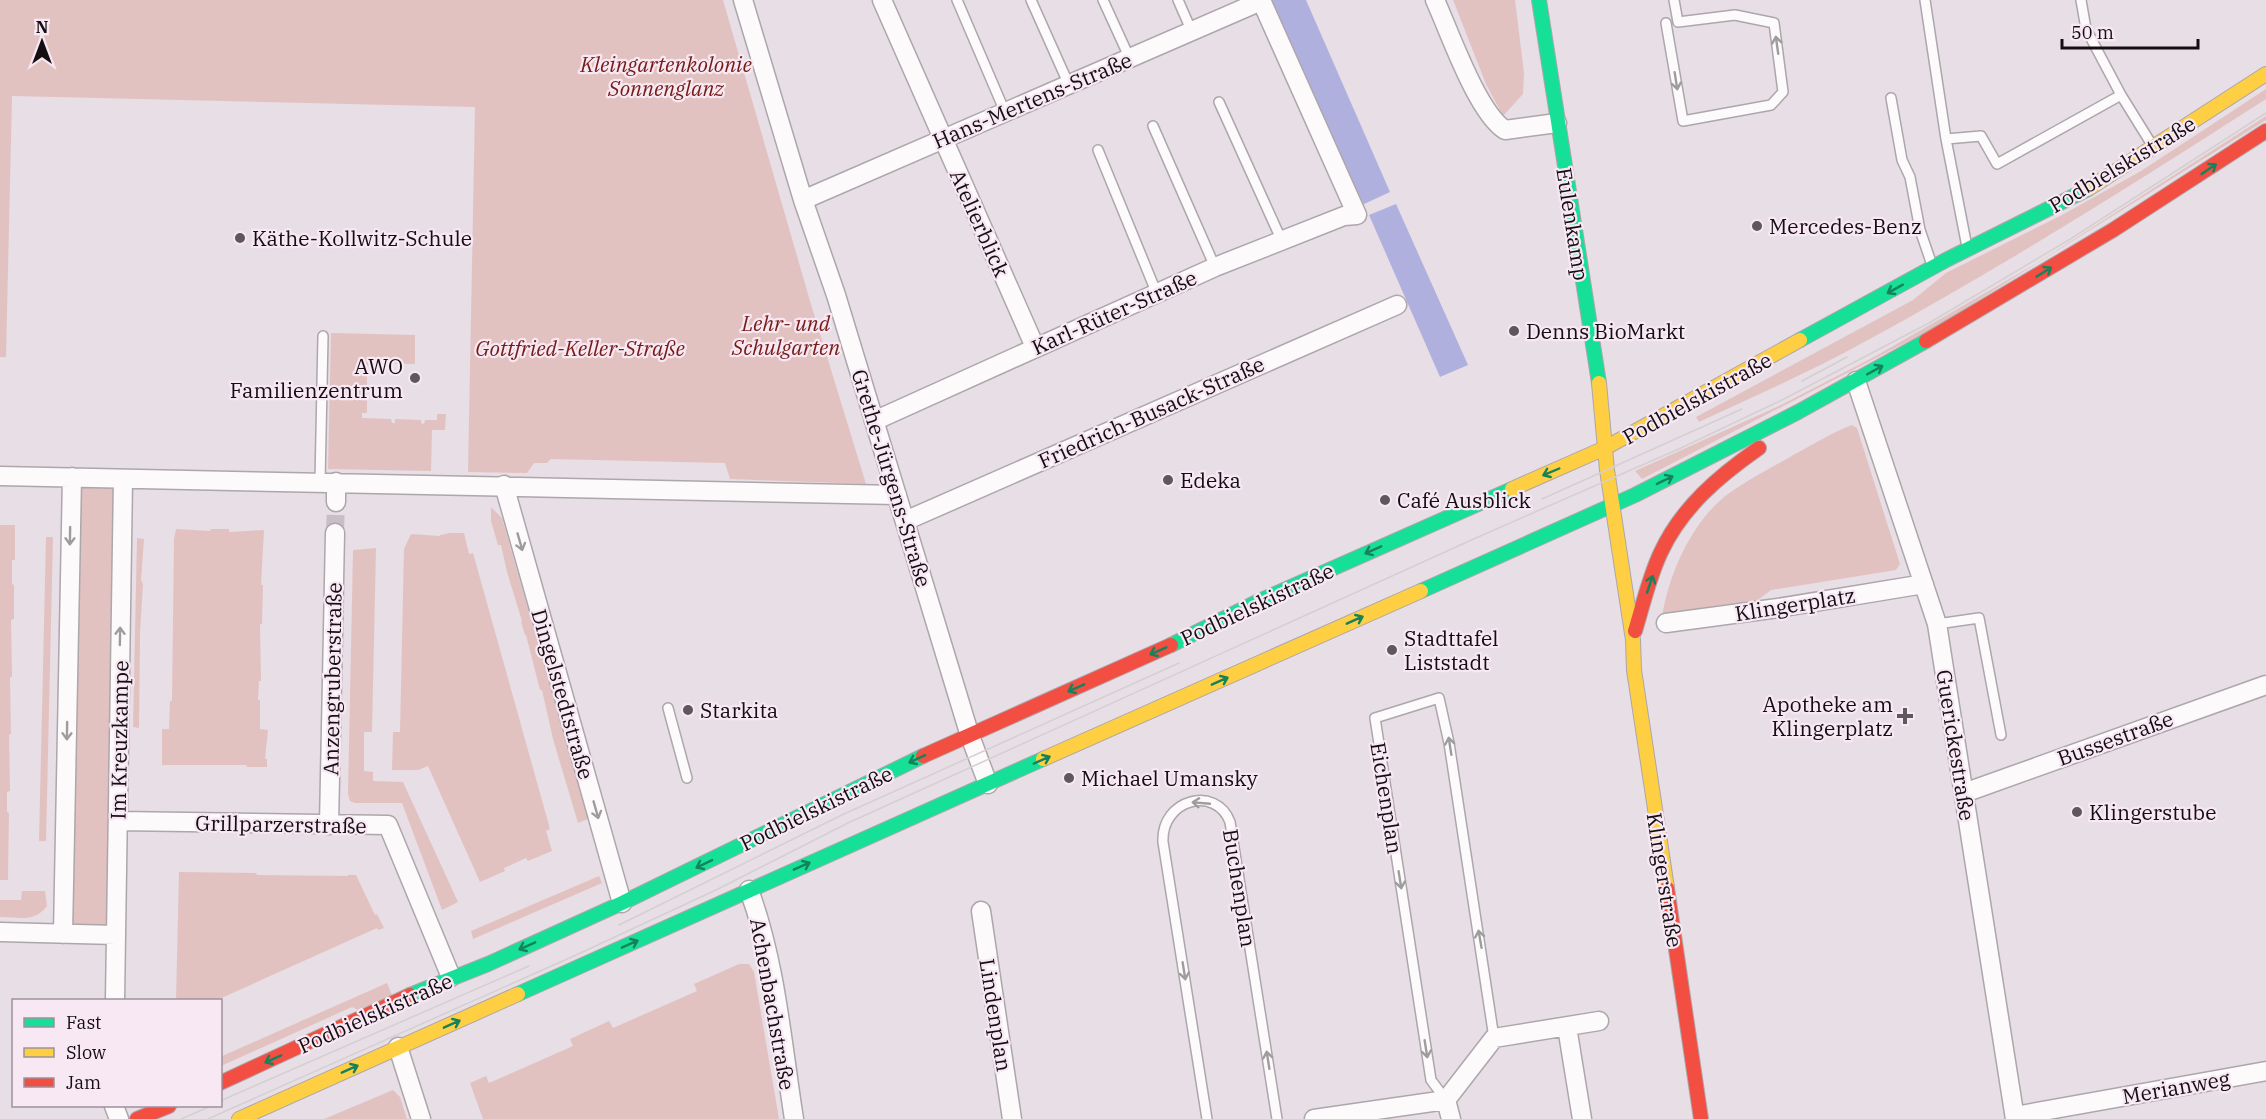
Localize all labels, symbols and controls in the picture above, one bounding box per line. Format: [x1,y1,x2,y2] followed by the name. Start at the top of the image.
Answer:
[12,12,72,72] north arrow
[2062,12,2198,50] scale bar
[36,17,48,37] text: N
[2071,21,2114,44] text: 50 m
[1771,36,1782,56] one-way arrow
[928,45,1136,155] street label: Hans-Mertens-Straße
[579,50,752,102] park label: Kleingartenkolonie Sonnenglanz
[1671,71,1682,90] one-way arrow
[2043,109,2201,219] street label: Podbielskistraße
[2200,162,2217,174] one-way arrow
[944,165,1016,282] street label: Atelierblick
[1550,165,1596,283] street label: Eulenkamp
[1769,212,1922,240] place label: Mercedes-Benz
[1750,219,1764,233] marker: Mercedes-Benz
[252,224,472,252] place label: Käthe-Kollwitz-Schule
[233,231,247,245] marker: Käthe-Kollwitz-Schule
[1027,263,1201,361] street label: Karl-Rüter-Straße
[2035,265,2052,277] one-way arrow
[1887,283,1904,295] one-way arrow
[731,309,840,361] park label: Lehr- und Schulgarten
[1526,317,1685,345] place label: Denns BioMarkt
[1507,324,1521,338] marker: Denns BioMarkt
[475,334,685,362] park label: Gottfried-Keller-Straße
[1617,345,1777,451] street label: Podbielskistraße
[1033,349,1269,475] street label: Friedrich-Busack-Straße
[230,352,403,404] place label: AWO Familienzentrum
[1866,364,1883,376] one-way arrow
[846,366,938,590] street label: Grethe-Jürgens-Straße
[408,371,422,385] marker: AWO Familienzentrum
[1180,466,1241,494] place label: Edeka
[1543,467,1561,478] one-way arrow
[1161,473,1175,487] marker: Edeka
[1656,473,1674,485] one-way arrow
[1397,486,1532,514] place label: Café Ausblick
[1378,493,1392,507] marker: Café Ausblick
[65,525,76,545] one-way arrow
[514,532,526,551] one-way arrow
[1364,546,1382,557] one-way arrow
[1176,556,1338,652] street label: Podbielskistraße
[1645,575,1656,594] one-way arrow
[1733,581,1857,627] street label: Klingerplatz
[316,582,348,776] street label: Anzengruberstraße
[525,606,601,782] street label: Dingelstedtstraße
[1346,614,1364,625] one-way arrow
[1404,624,1499,676] place label: Stadttafel Liststadt
[115,627,126,647] one-way arrow
[1385,643,1399,657] marker: Stadttafel Liststadt
[1150,645,1168,657] one-way arrow
[104,660,134,820] street label: Im Kreuzkampe
[1930,668,1982,822] street label: Guerickestraße
[1210,674,1228,686] one-way arrow
[1067,684,1085,695] one-way arrow
[1763,690,1893,742] place label: Apotheke am Klingerplatz
[700,696,778,724] place label: Starkita
[681,703,695,717] marker: Starkita
[2053,704,2177,772] street label: Bussestraße
[1898,709,1912,723] marker: Apotheke am Klingerplatz
[61,720,72,740] one-way arrow
[1444,737,1455,757] one-way arrow
[1364,740,1410,856] street label: Eichenplan
[908,754,926,765] one-way arrow
[1032,754,1050,765] one-way arrow
[735,759,897,857] street label: Podbielskistraße
[1081,764,1259,792] place label: Michael Umansky
[1062,771,1076,785] marker: Michael Umansky
[1191,797,1211,808] one-way arrow
[2089,798,2217,826] place label: Klingerstube
[591,800,602,819] one-way arrow
[2070,805,2084,819] marker: Klingerstube
[195,809,367,839] street label: Grillparzerstraße
[1641,811,1689,949] street label: Klingerstraße
[1217,827,1263,949] street label: Buchenplan
[696,858,714,870] one-way arrow
[793,860,811,872] one-way arrow
[1394,870,1405,889] one-way arrow
[744,916,802,1092] street label: Achenbachstraße
[1474,930,1485,949] one-way arrow
[620,937,638,949] one-way arrow
[519,940,537,952] one-way arrow
[973,957,1019,1073] street label: Lindenplan
[1178,961,1189,981] one-way arrow
[293,966,457,1060] street label: Podbielskistraße
[12,999,222,1107] legend
[66,1011,101,1034] text: Fast
[443,1017,461,1028] one-way arrow
[1421,1039,1432,1059] one-way arrow
[66,1041,106,1064] text: Slow
[1262,1050,1273,1070] one-way arrow
[264,1054,282,1065] one-way arrow
[340,1063,358,1074] one-way arrow
[2120,1064,2233,1110] street label: Merianweg
[66,1071,101,1094] text: Jam

